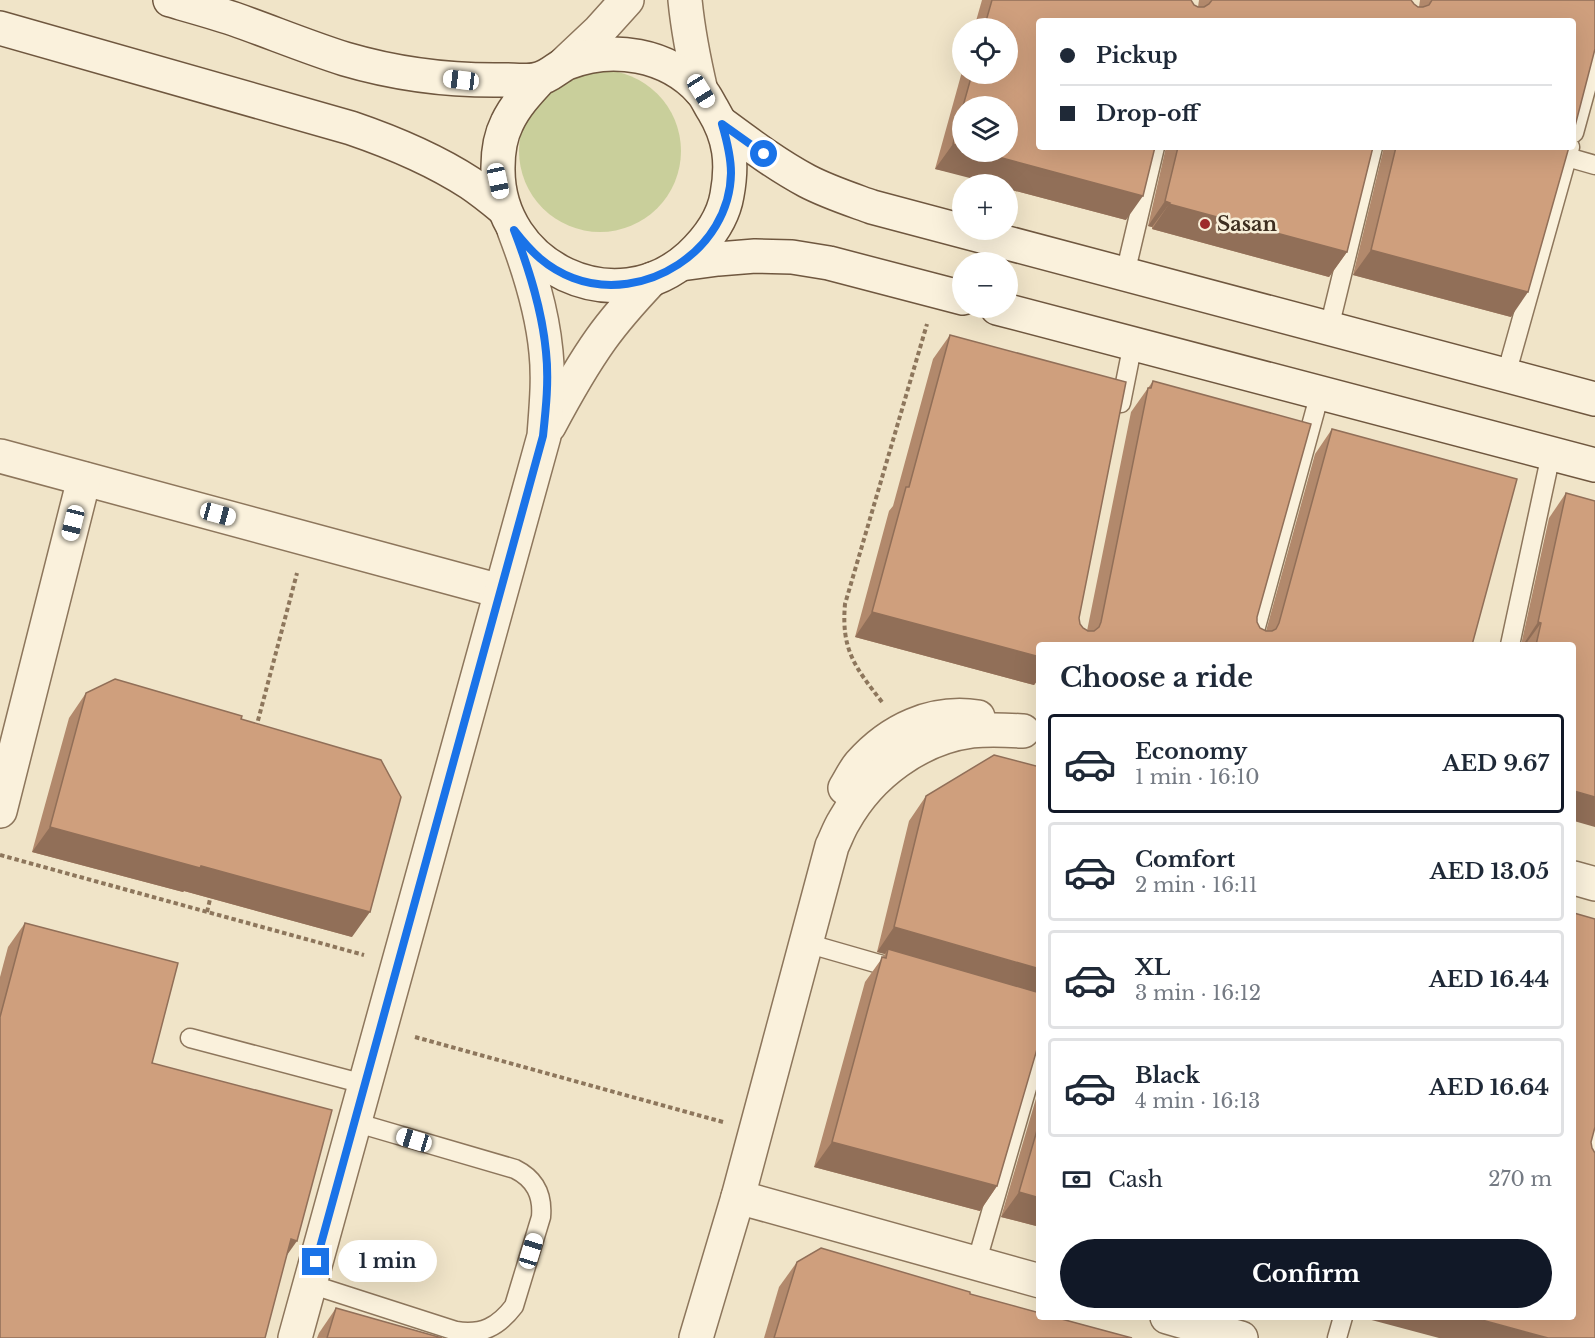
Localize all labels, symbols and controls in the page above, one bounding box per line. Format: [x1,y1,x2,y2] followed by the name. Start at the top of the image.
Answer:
[952,18,1018,318] map controls
[952,18,1018,84] button: locate
[1096,42,1178,69] text: Pickup
[442,69,480,91] car
[684,71,718,111] car
[952,96,1018,162] button: layers
[1096,100,1198,127] text: Drop-off
[750,140,777,167] route start
[485,162,511,200] car
[952,174,1018,240] button: +
[1217,212,1278,236] place label: Sasan
[1198,217,1212,231] marker: Sasan
[952,252,1018,318] button: −
[198,501,238,527] car
[60,503,86,543] car
[1060,661,1253,694] text: Choose a ride
[1063,737,1117,791] icon: car
[1135,738,1247,765] text: Economy
[1442,750,1549,777] text: AED 9.67
[1135,765,1260,789] text: 1 min · 16:10
[1063,845,1117,899] icon: car
[1135,846,1235,873] text: Comfort
[1430,858,1549,885] text: AED 13.05
[1135,873,1258,897] text: 2 min · 16:11
[1063,953,1117,1007] icon: car
[1135,954,1170,981] text: XL
[1429,966,1549,993] text: AED 16.44
[1135,981,1261,1005] text: 3 min · 16:12
[1063,1061,1117,1115] icon: car
[1135,1062,1200,1089] text: Black
[1429,1074,1549,1101] text: AED 16.64
[1135,1089,1260,1113] text: 4 min · 16:13
[394,1126,434,1154] car
[1060,1163,1093,1196] icon: cash
[1108,1166,1163,1193] text: Cash
[1488,1167,1552,1191] text: 270 m
[517,1231,545,1271] car
[1060,1239,1552,1308] button: Confirm
[337,1241,436,1283] callout: 1 min
[302,1248,329,1275] route end
[359,1249,416,1273] text: 1 min

